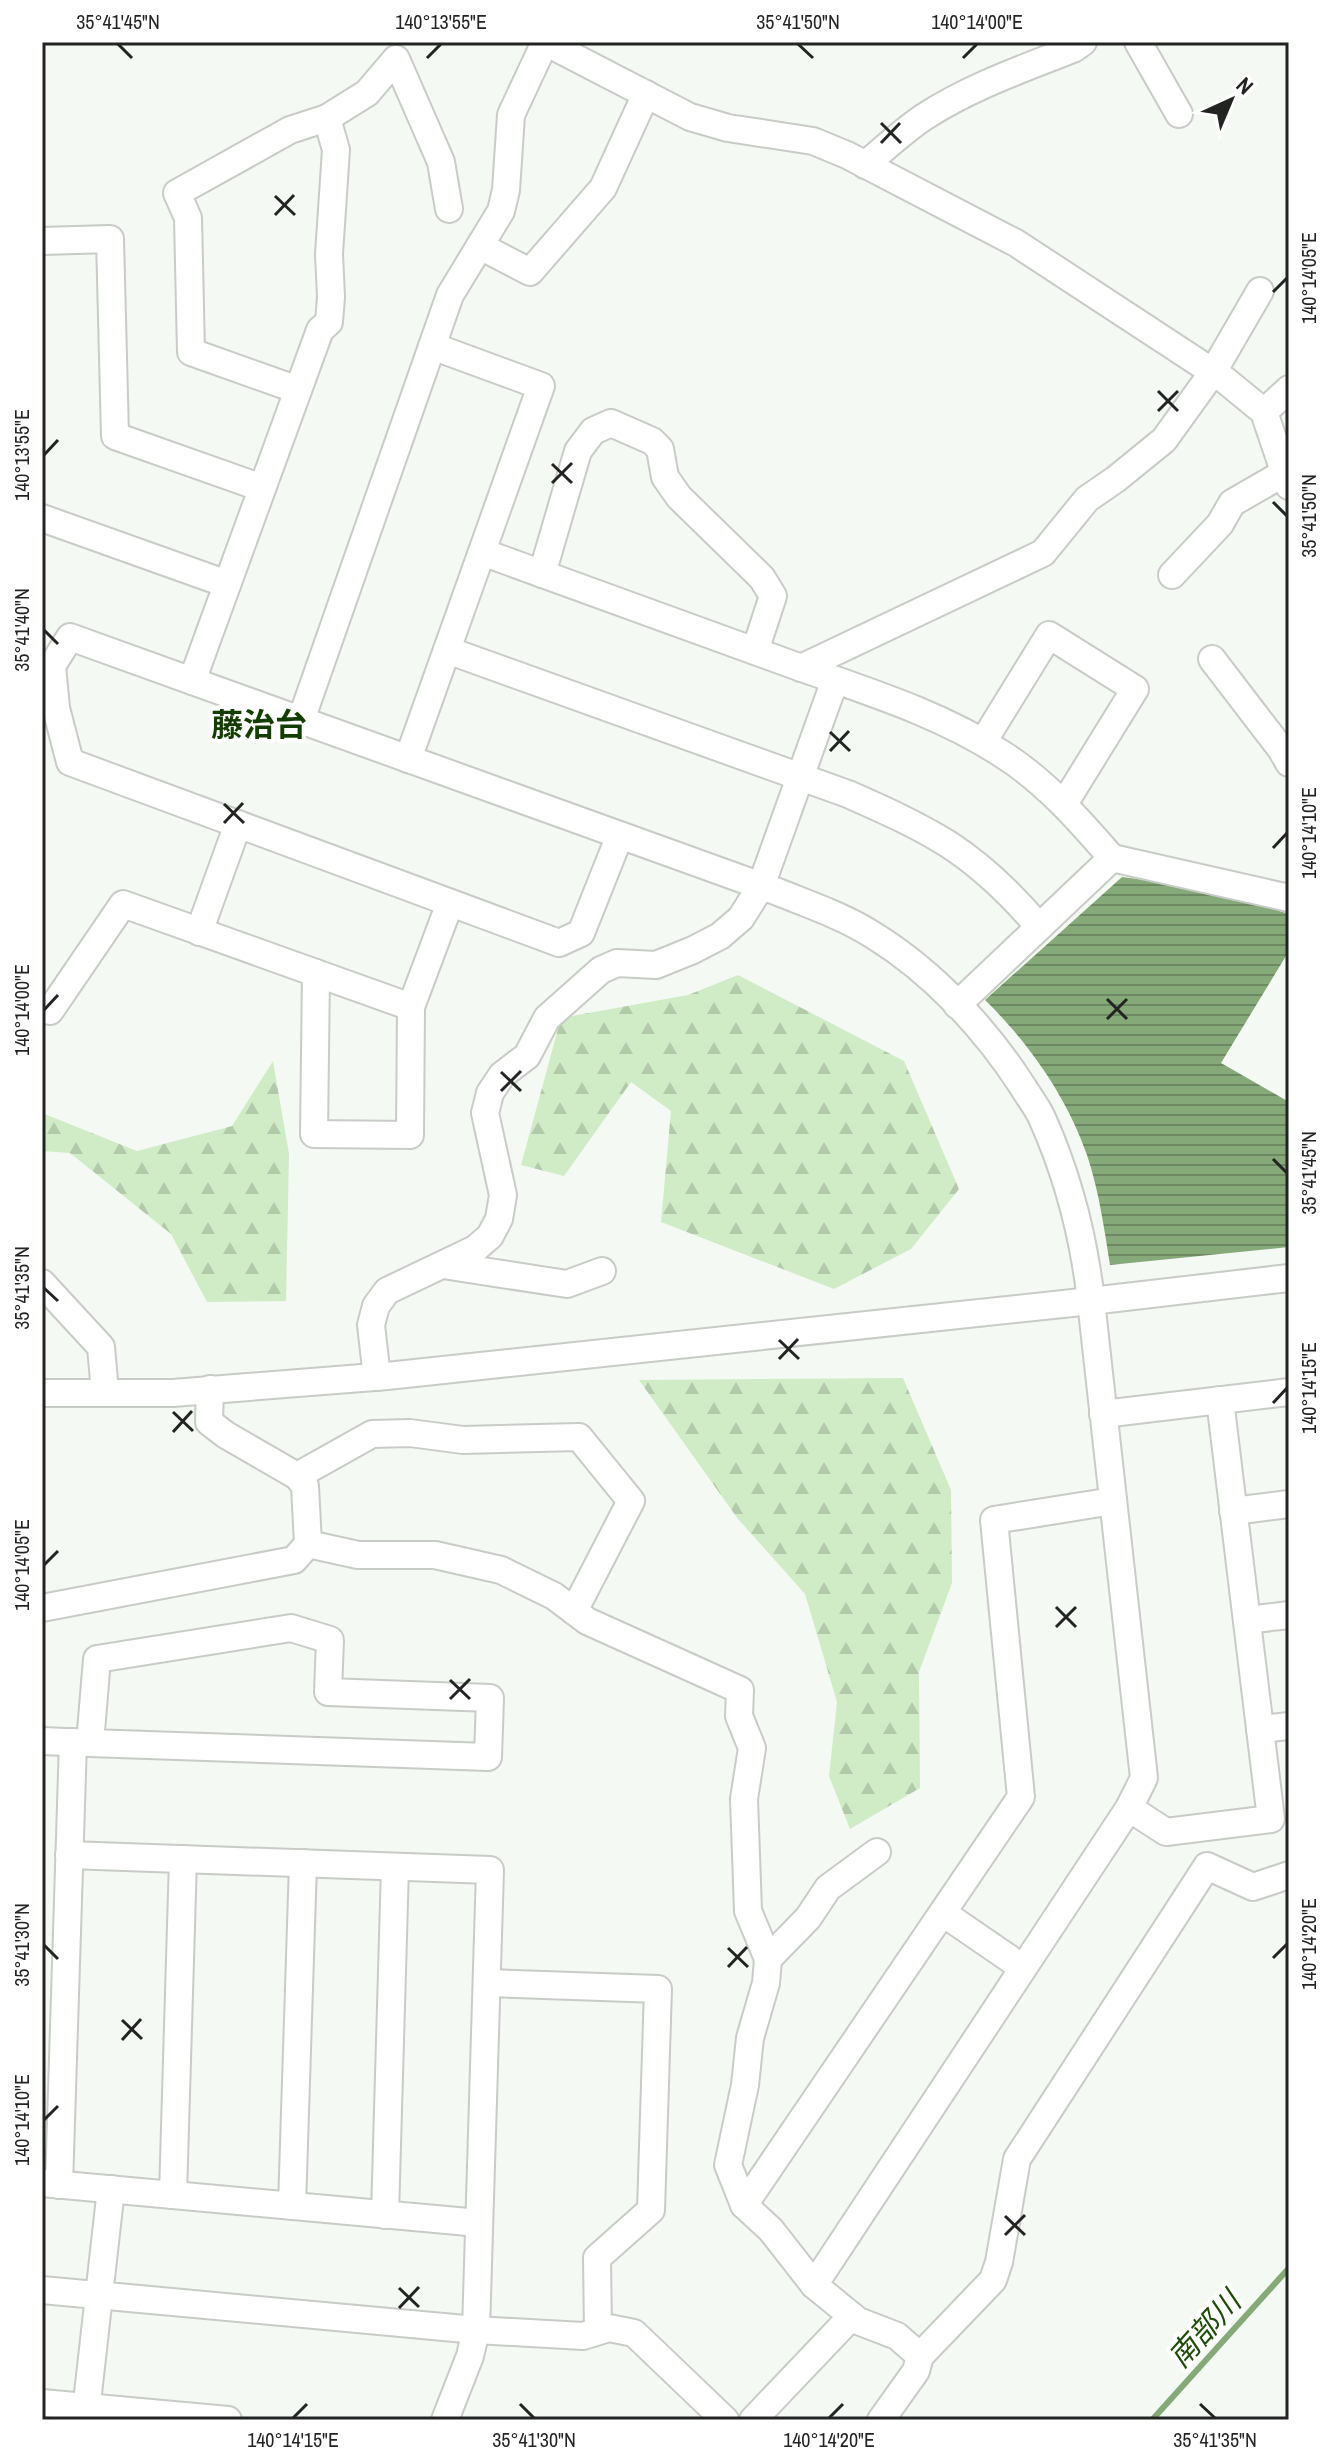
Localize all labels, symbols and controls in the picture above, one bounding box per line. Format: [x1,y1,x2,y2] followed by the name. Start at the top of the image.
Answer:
[76,8,160,35] text: 35°41'45"N
[395,8,487,35] text: 140°13'55"E
[756,8,840,35] text: 35°41'50"N
[931,8,1023,35] text: 140°14'00"E
[1191,60,1271,140] north arrow
[1230,70,1260,101] text: N
[1295,232,1322,324] text: 140°14'05"E
[8,409,35,501] text: 140°13'55"E
[1295,474,1322,558] text: 35°41'50"N
[8,588,35,672] text: 35°41'40"N
[211,703,307,746] district label: 藤治台
[1295,787,1322,879] text: 140°14'10"E
[8,964,35,1056] text: 140°14'00"E
[1295,1131,1322,1215] text: 35°41'45"N
[8,1246,35,1330] text: 35°41'35"N
[1295,1342,1322,1434] text: 140°14'15"E
[8,1519,35,1611] text: 140°14'05"E
[1295,1898,1322,1990] text: 140°14'20"E
[8,1903,35,1987] text: 35°41'30"N
[8,2074,35,2166] text: 140°14'10"E
[1159,2280,1251,2376] water label: 南部川
[247,2426,339,2453] text: 140°14'15"E
[492,2426,576,2453] text: 35°41'30"N
[783,2426,875,2453] text: 140°14'20"E
[1173,2426,1257,2453] text: 35°41'35"N

